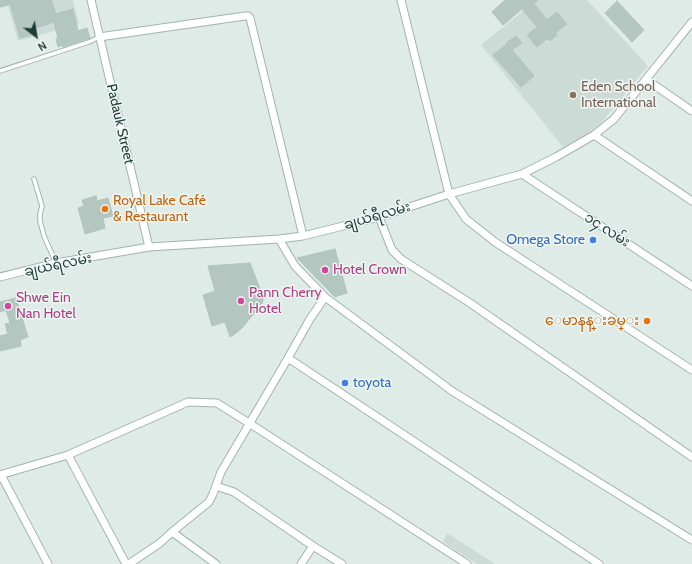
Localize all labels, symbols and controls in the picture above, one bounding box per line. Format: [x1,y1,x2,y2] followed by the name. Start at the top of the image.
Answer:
[16,16,56,56] north arrow
[35,38,49,54] text: N
[581,79,656,112] place label: Eden School International
[103,82,137,166] street label: Padauk Street
[568,90,578,100] marker: Eden School International
[113,193,206,226] place label: Royal Lake Café & Restaurant
[342,198,412,234] street label: ချယ်ရီလမ်း
[100,204,110,214] marker: Royal Lake Café & Restaurant
[581,209,633,251] street label: ၁၄ လမ်း
[506,232,585,248] place label: Omega Store
[588,235,598,245] marker: Omega Store
[23,250,93,280] street label: ချယ်ရီလမ်း
[333,262,407,278] place label: Hotel Crown
[320,265,330,275] marker: Hotel Crown
[249,285,322,318] place label: Pann Cherry Hotel
[16,290,76,322] place label: Shwe Ein Nan Hotel
[236,296,246,306] marker: Pann Cherry Hotel
[3,301,13,311] marker: Shwe Ein Nan Hotel
[545,313,639,329] place label: ေမာနန္းခမ္း
[642,316,652,326] marker: ေမာနန္းခမ္း
[353,375,391,391] place label: toyota
[340,378,350,388] marker: toyota

